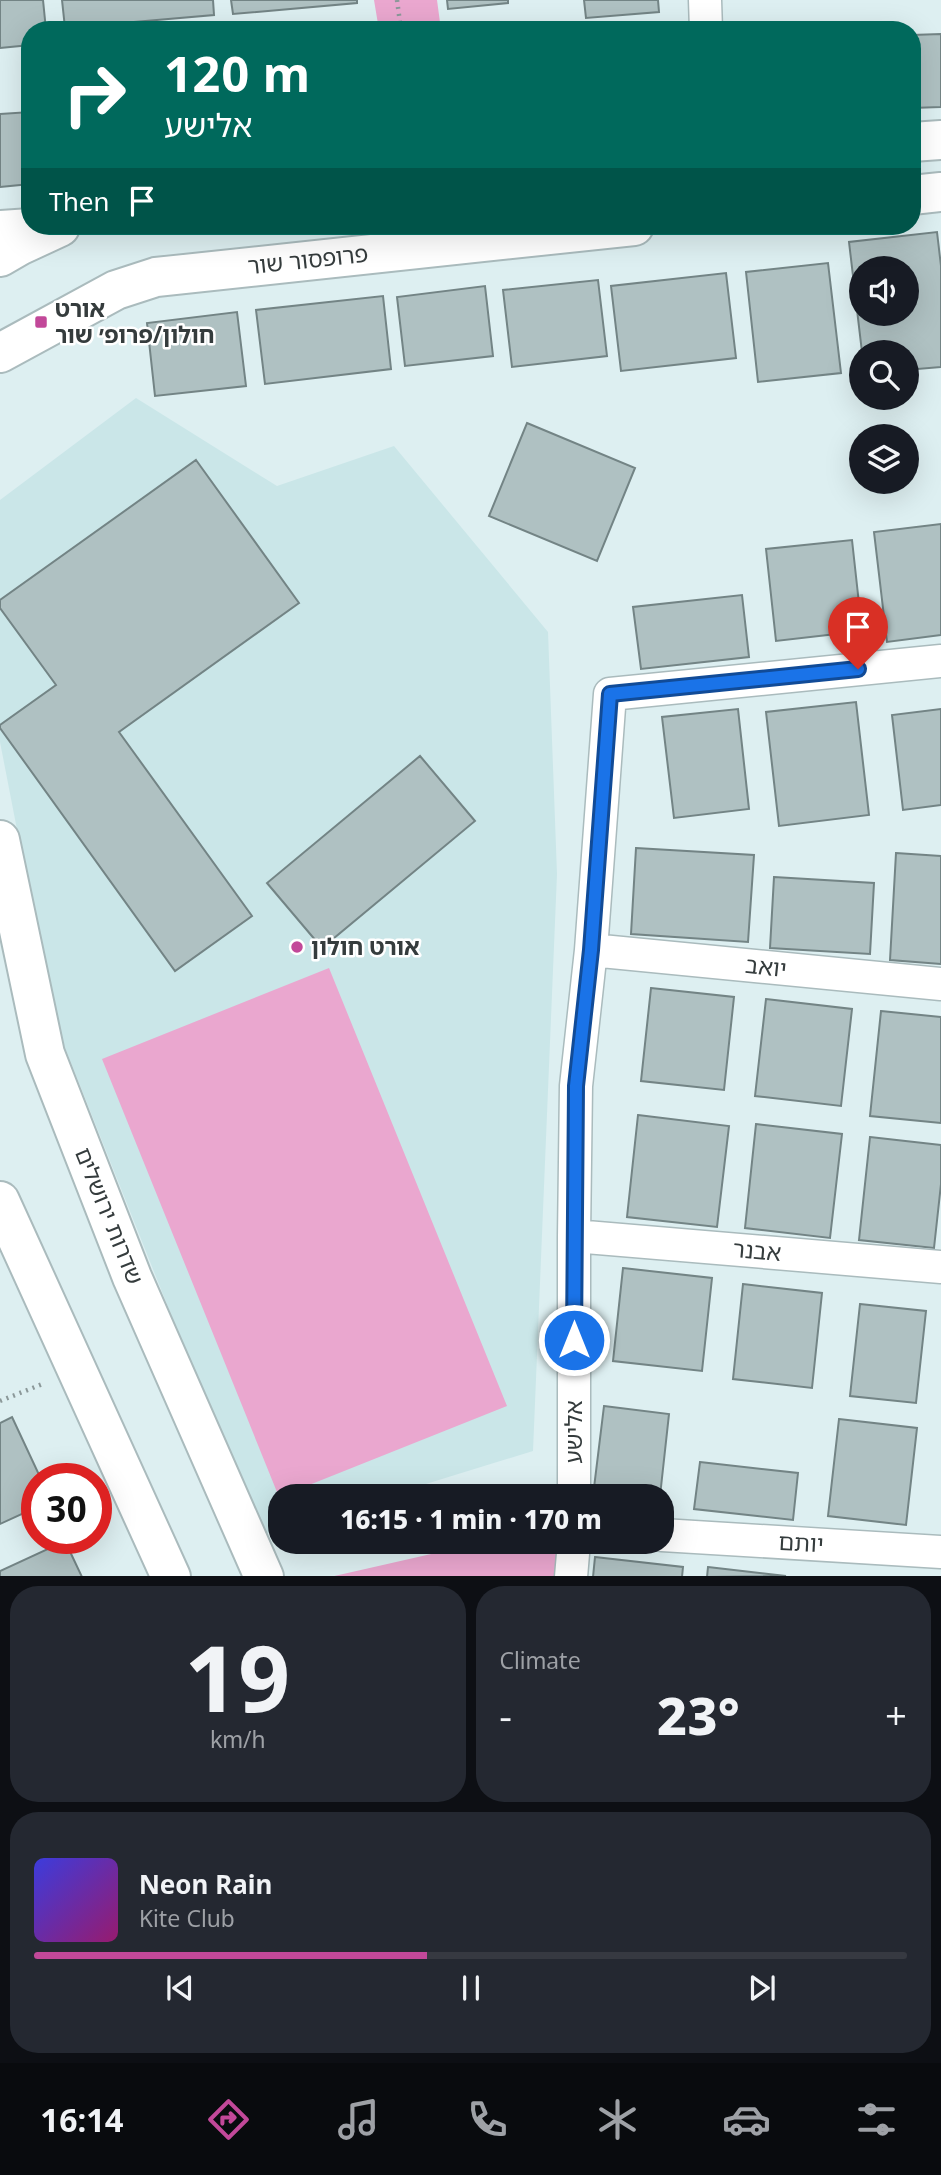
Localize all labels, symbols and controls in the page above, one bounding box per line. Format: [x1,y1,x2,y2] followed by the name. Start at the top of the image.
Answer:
[164,40,310,106] text: 120 m
[49,49,140,140] icon: right
[164,103,253,146] text: אלישע
[123,182,161,220] icon: arrive
[49,183,109,219] text: Then
[246,237,370,281] street label: פרופסור שור
[849,256,919,494] map controls
[849,256,919,326] button: sound
[55,292,215,350] place label: אורט חולון/פרופ׳ שור
[33,314,49,330] marker: אורט חולון/פרופ׳ שור
[849,340,919,410] button: search
[849,424,919,494] button: layers
[828,597,888,669] pin
[839,608,877,646] icon: arrive
[311,930,420,962] place label: אורט חולון
[289,939,305,955] marker: אורט חולון
[744,948,788,984] street label: יואב
[68,1142,152,1289] street label: שדרות ירושלים
[732,1232,783,1268] street label: אבנר
[537,1303,611,1377] position arrow
[557,1400,589,1464] street label: אלישע
[21,1463,112,1554] speed limit sign: 30
[340,1501,602,1537] text: 16:15 · 1 min · 170 m
[778,1525,824,1559] street label: יותם
[185,1615,291,1739] text: 19
[500,1644,581,1676] text: Climate
[657,1679,740,1750] text: 23°
[500,1689,512,1741] text: −
[885,1689,907,1741] text: +
[210,1723,266,1755] text: km/h
[139,1866,272,1902] text: Neon Rain
[139,1902,235,1934] text: Kite Club
[161,1969,199,2007] icon: previous
[452,1969,490,2007] icon: pause
[743,1969,781,2007] icon: next
[204,2095,253,2144] icon: directions
[334,2095,383,2144] icon: music
[463,2095,512,2144] icon: phone
[593,2095,642,2144] icon: climate
[722,2095,771,2144] icon: car
[852,2095,901,2144] icon: filters
[40,2098,123,2141] text: 16:14

